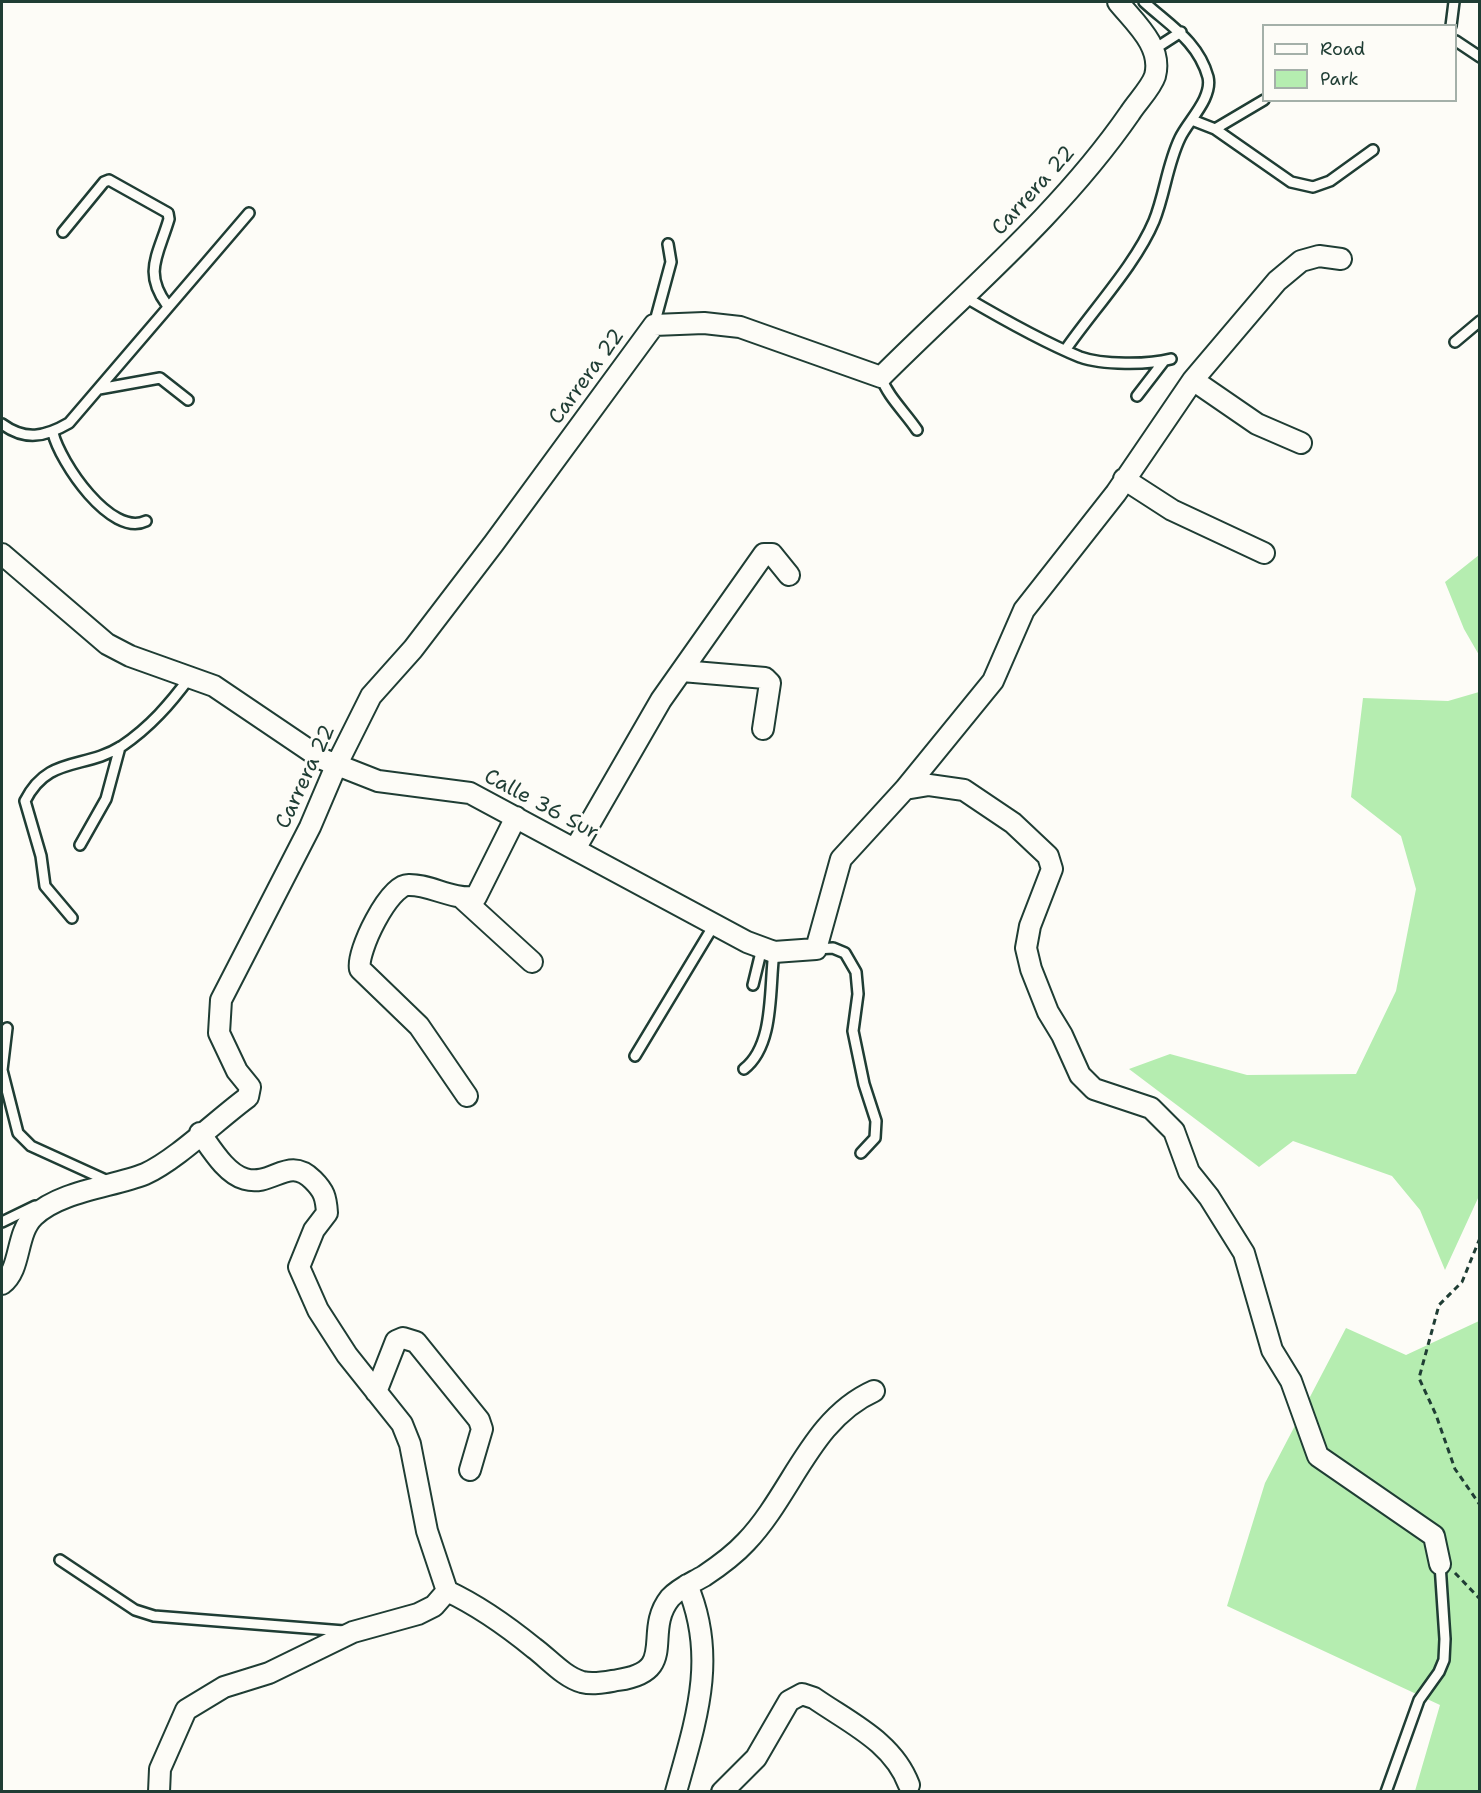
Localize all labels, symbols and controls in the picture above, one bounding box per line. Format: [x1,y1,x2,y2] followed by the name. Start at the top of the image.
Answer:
[1262,24,1457,102] legend
[1320,37,1365,61] text: Road
[1320,67,1359,91] text: Park
[987,141,1081,241] street label: Carrera 22
[544,324,630,430] street label: Carrera 22
[271,721,341,833] street label: Carrera 22
[479,764,603,846] street label: Calle 36 Sur

